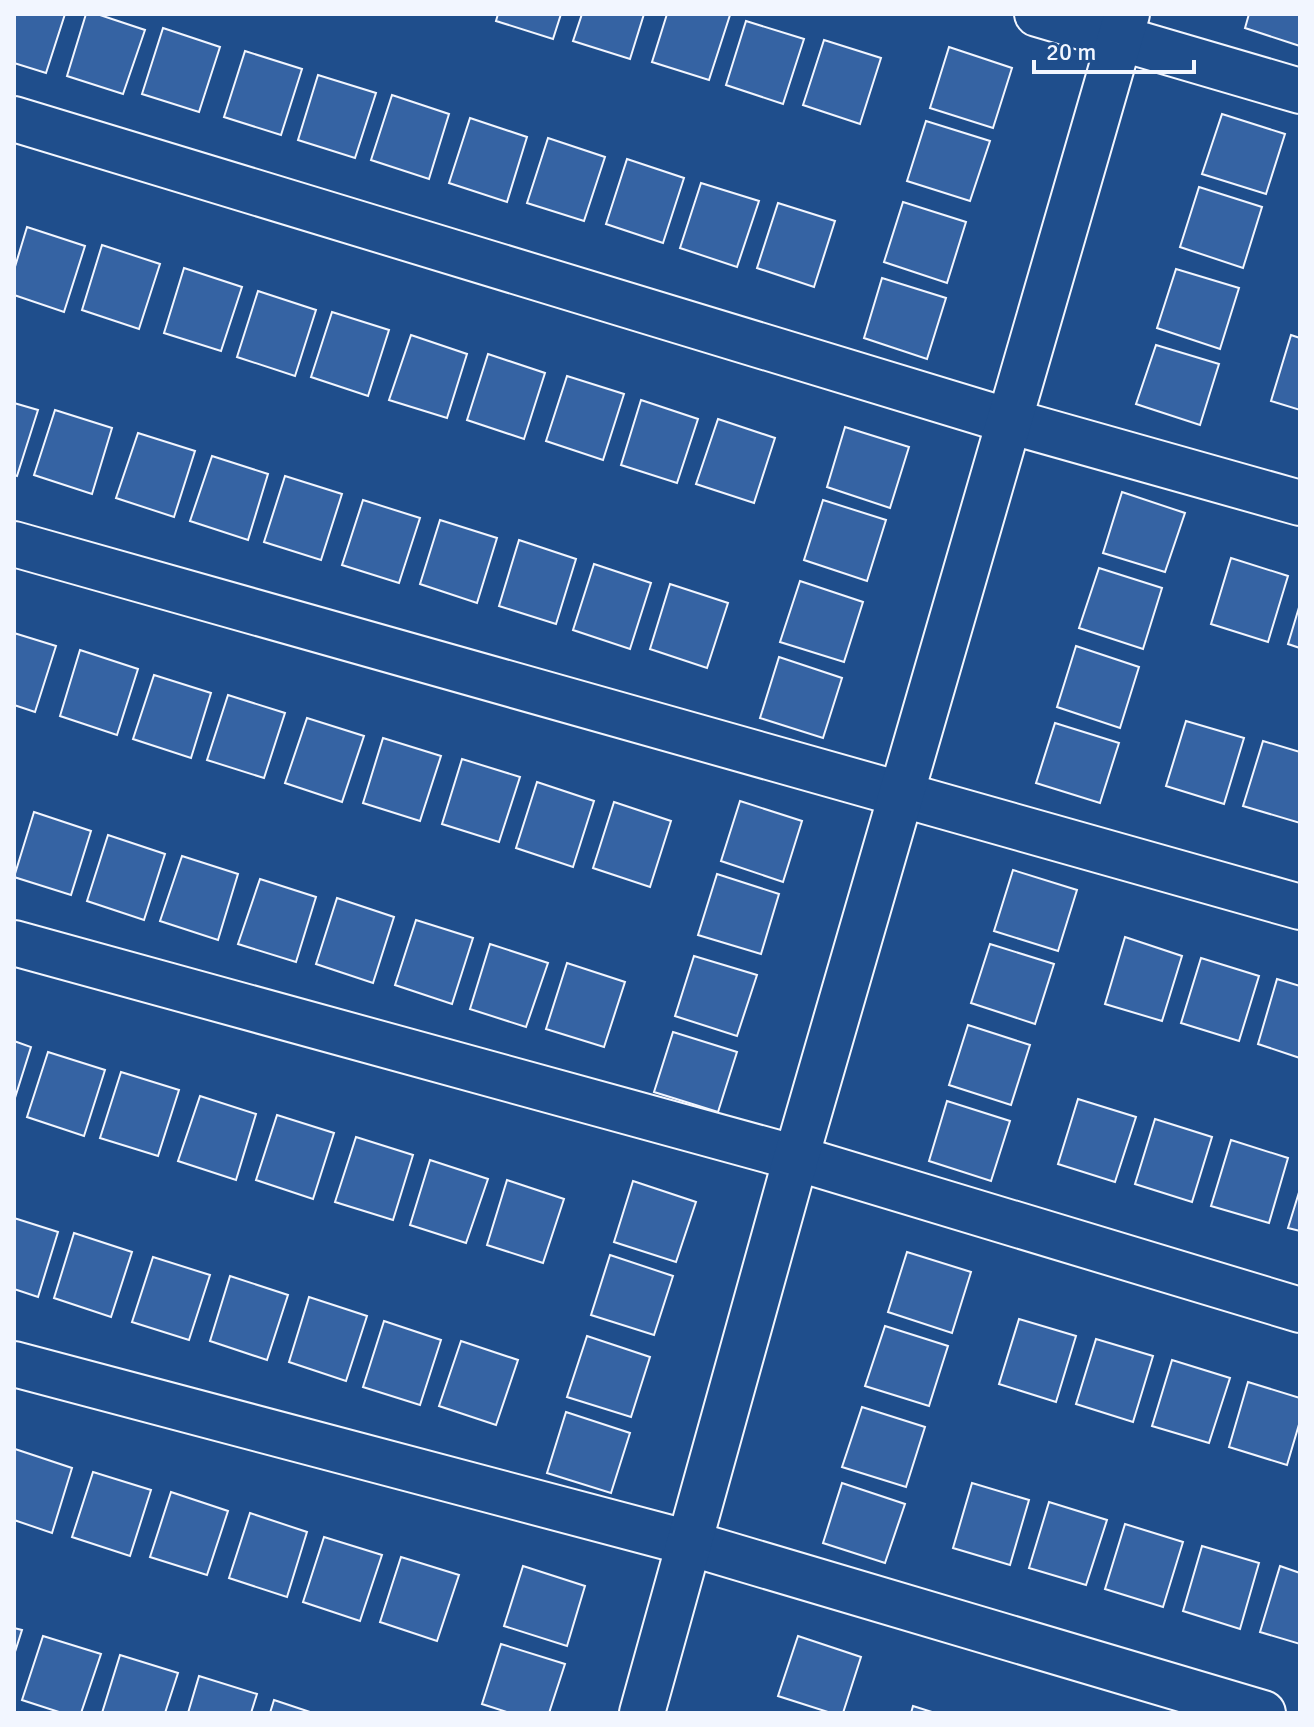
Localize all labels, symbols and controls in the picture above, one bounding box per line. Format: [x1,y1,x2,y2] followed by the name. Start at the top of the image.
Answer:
[1034,24,1194,74] scale bar
[1046,37,1096,67] text: 20 m

